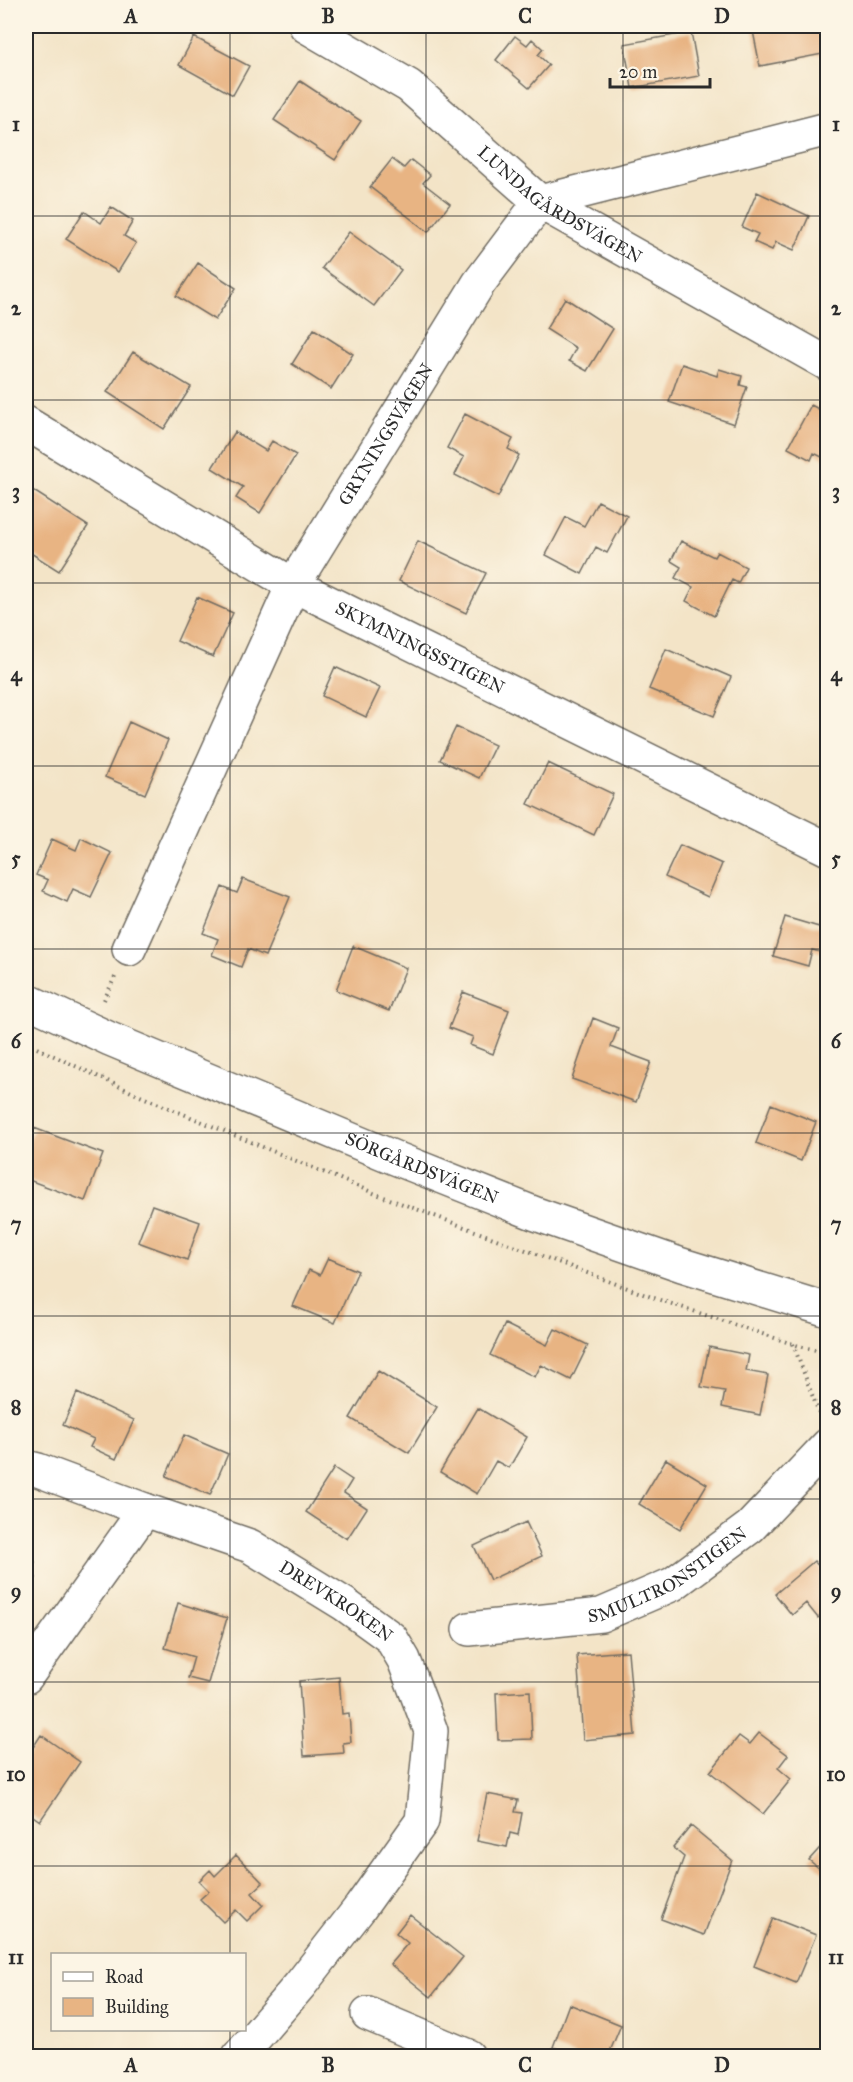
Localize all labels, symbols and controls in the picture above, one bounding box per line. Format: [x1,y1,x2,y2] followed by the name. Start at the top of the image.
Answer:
[122,4,138,28] text: A
[321,4,335,28] text: B
[518,4,532,28] text: C
[714,4,730,28] text: D
[610,51,710,89] scale bar
[619,61,657,83] text: 20 m
[12,112,20,136] text: 1
[832,112,840,136] text: 1
[473,141,646,268] street label: LUNDAGÅRDSVÄGEN
[11,296,22,320] text: 2
[831,296,842,320] text: 2
[334,359,438,510] street label: GRYNINGSVÄGEN
[12,479,20,504] text: 3
[832,479,840,504] text: 3
[332,597,508,699] street label: SKYMNINGSSTIGEN
[10,662,22,687] text: 4
[830,662,842,687] text: 4
[11,846,21,870] text: 5
[831,846,841,870] text: 5
[11,1029,23,1053] text: 6
[831,1029,843,1053] text: 6
[342,1127,501,1209] street label: SÖRGÅRDSVÄGEN
[11,1212,22,1236] text: 7
[831,1212,842,1236] text: 7
[11,1395,21,1419] text: 8
[831,1395,841,1419] text: 8
[587,1522,751,1627] street label: SMULTRONSTIGEN
[275,1556,397,1647] street label: DREVKROKEN
[11,1579,21,1604] text: 9
[831,1579,841,1604] text: 9
[6,1762,26,1786] text: 10
[826,1762,846,1786] text: 10
[8,1945,24,1969] text: 11
[828,1945,844,1969] text: 11
[51,1953,246,2031] legend
[105,1966,143,1988] text: Road
[105,1996,169,2019] text: Building
[122,2053,138,2077] text: A
[321,2053,335,2077] text: B
[518,2053,532,2077] text: C
[714,2053,730,2077] text: D

